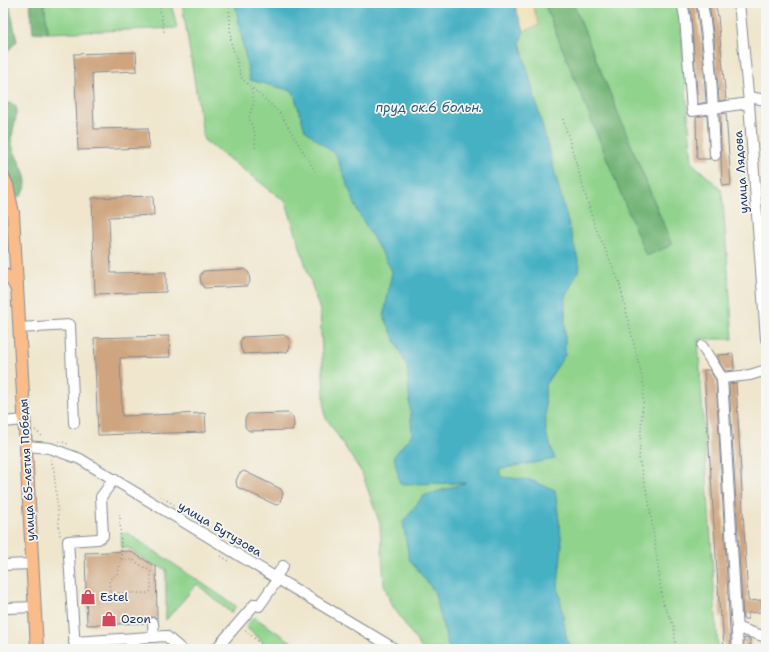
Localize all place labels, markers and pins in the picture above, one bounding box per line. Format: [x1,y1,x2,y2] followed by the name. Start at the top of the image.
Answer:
[79,588,97,606] shop icon: Estel
[100,589,129,605] place label: Estel
[100,610,118,628] shop icon: Ozon
[121,611,151,627] place label: Ozon

